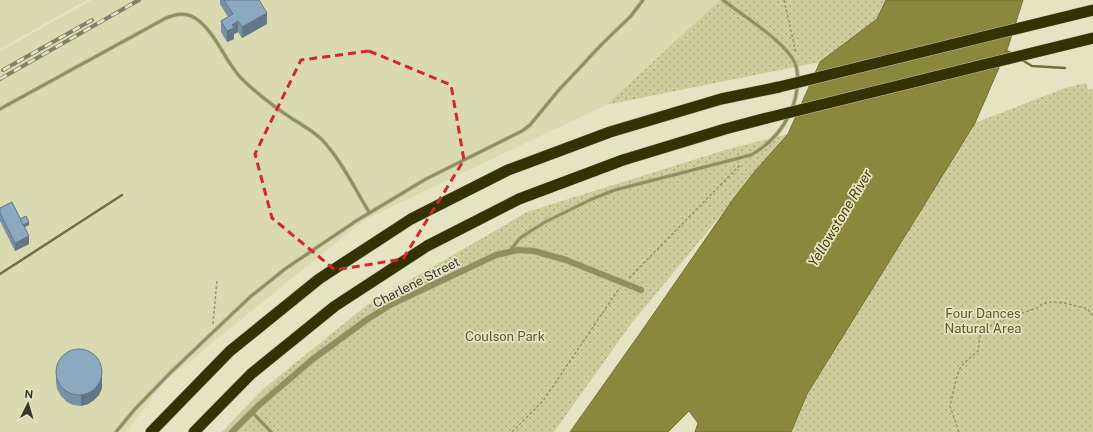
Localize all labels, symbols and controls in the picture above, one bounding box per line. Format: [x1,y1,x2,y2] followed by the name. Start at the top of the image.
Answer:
[805,166,876,269] water label: Yellowstone River
[370,254,462,311] street label: Charlene Street
[944,306,1022,336] park label: Four Dances Natural Area
[465,329,545,344] park label: Coulson Park
[8,384,48,424] north arrow
[24,388,34,400] text: N

